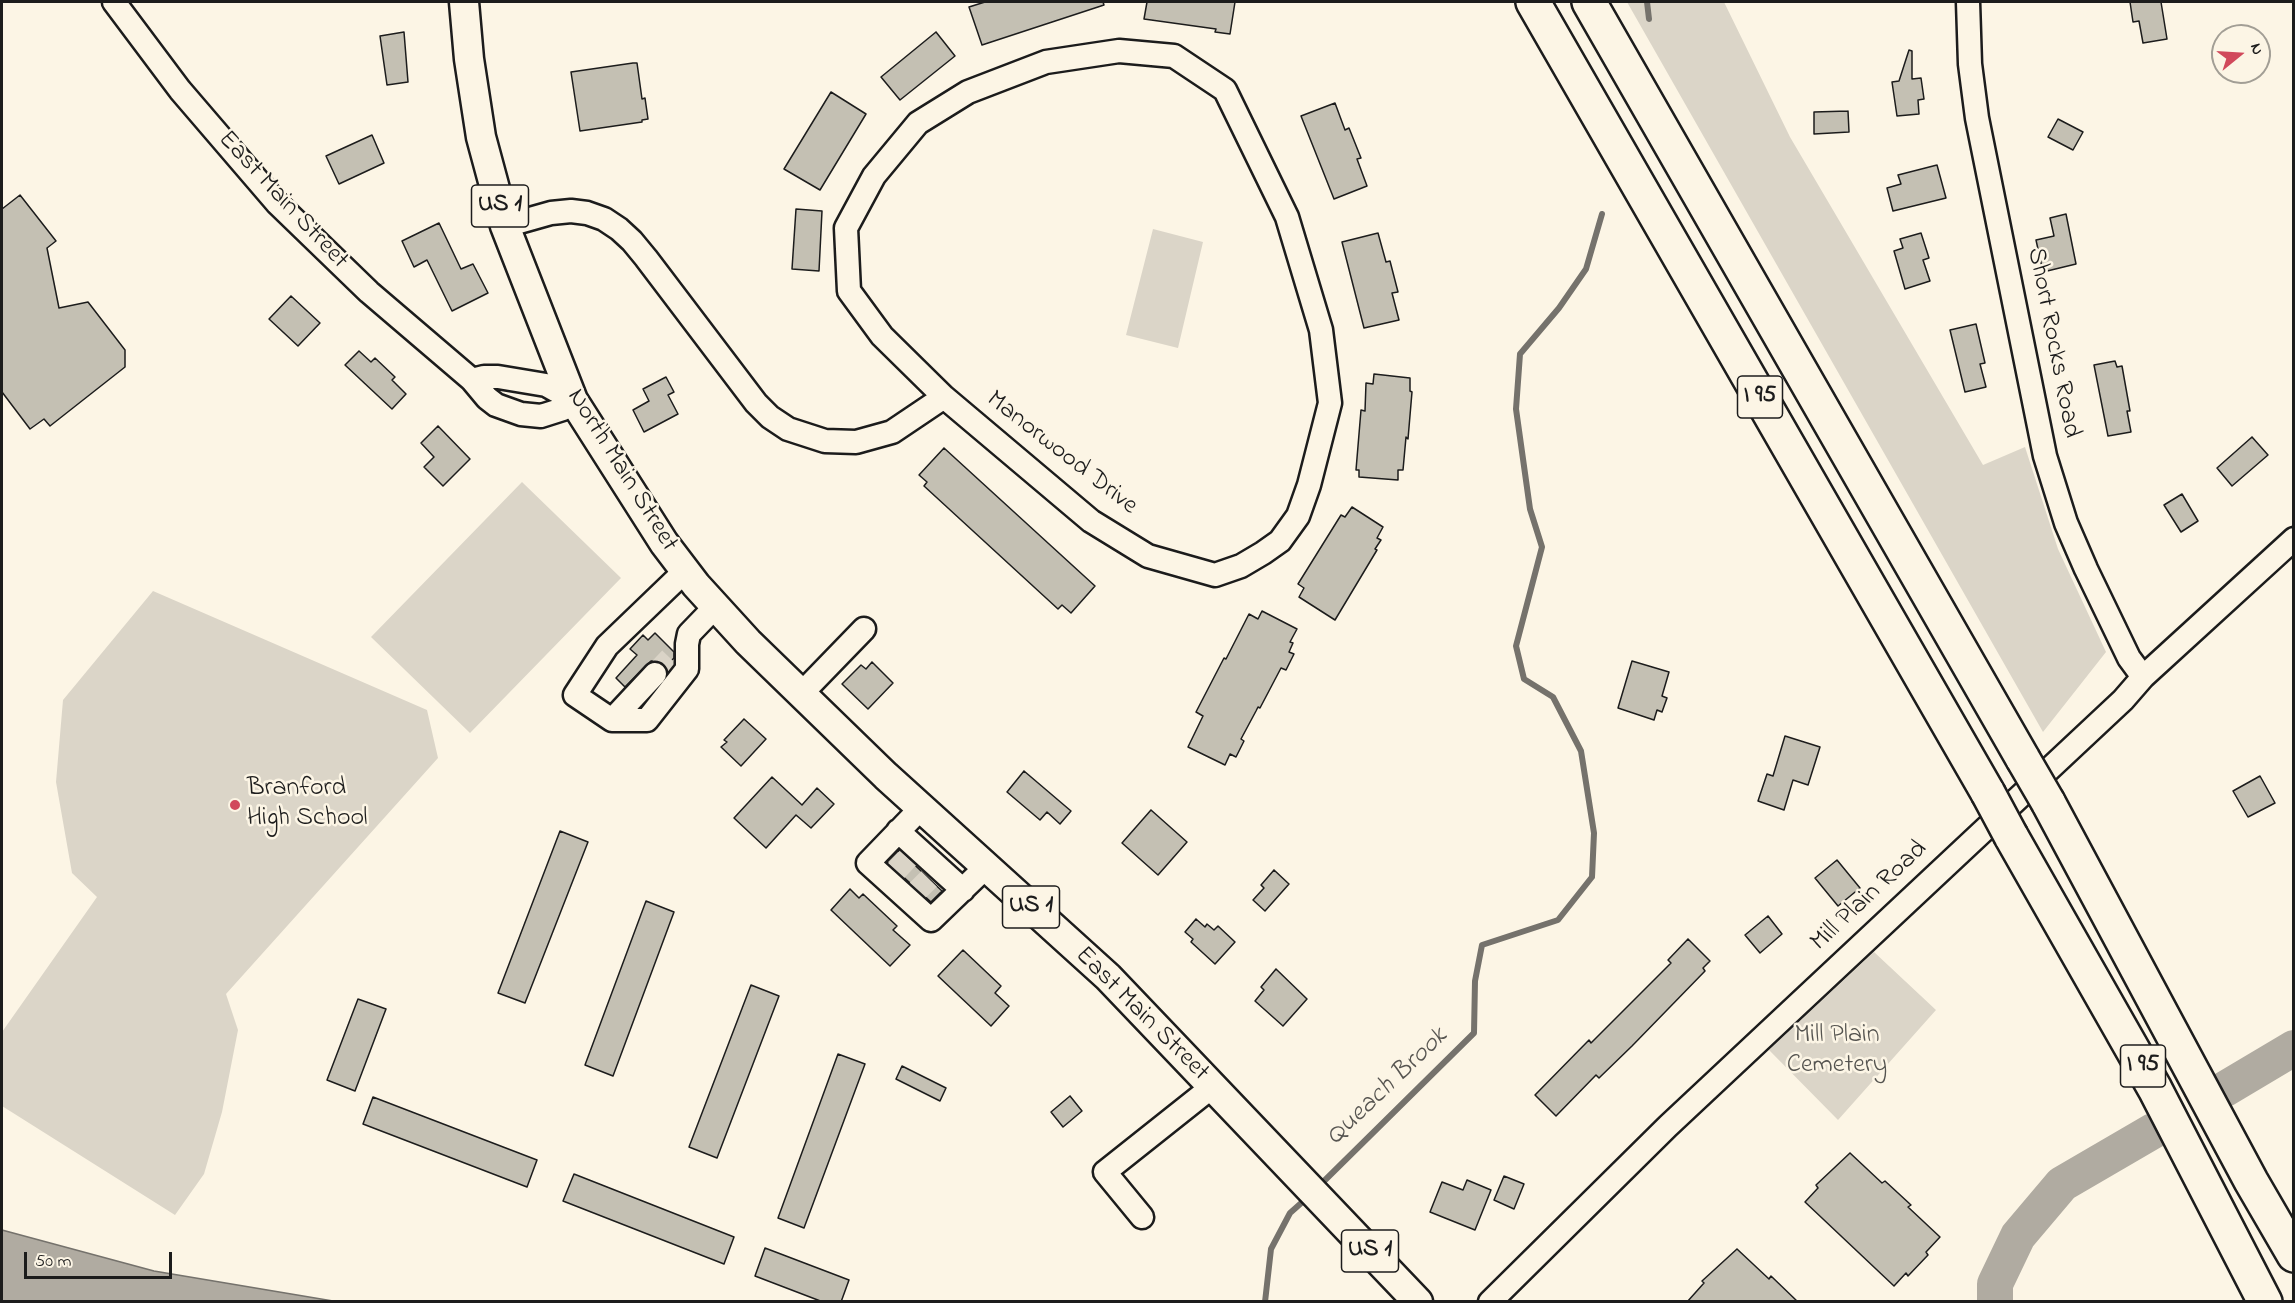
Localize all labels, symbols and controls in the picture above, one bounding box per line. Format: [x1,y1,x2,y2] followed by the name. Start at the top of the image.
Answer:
[2211,24,2271,84] north arrow
[2243,40,2269,58] text: N
[210,125,354,277] street label: East Main Street
[472,185,528,227] road number: US 1
[2018,245,2086,441] street label: Short Rocks Road
[1738,376,1782,418] road number: I 95
[558,384,684,558] street label: North Main Street
[979,385,1143,523] street label: Manorwood Drive
[247,774,368,836] place label: Branford High School
[228,798,242,812] marker: Branford High School
[1805,835,1935,959] street label: Mill Plain Road
[1002,886,1060,928] road number: US 1
[1067,941,1215,1089] street label: East Main Street
[1787,1021,1887,1082] park label: Mill Plain Cemetery
[1320,1022,1456,1154] water label: Queach Brook
[2120,1045,2166,1087] road number: I 95
[1342,1230,1398,1272] road number: US 1
[27,1240,176,1278] scale bar
[35,1249,72,1275] text: 50 m

